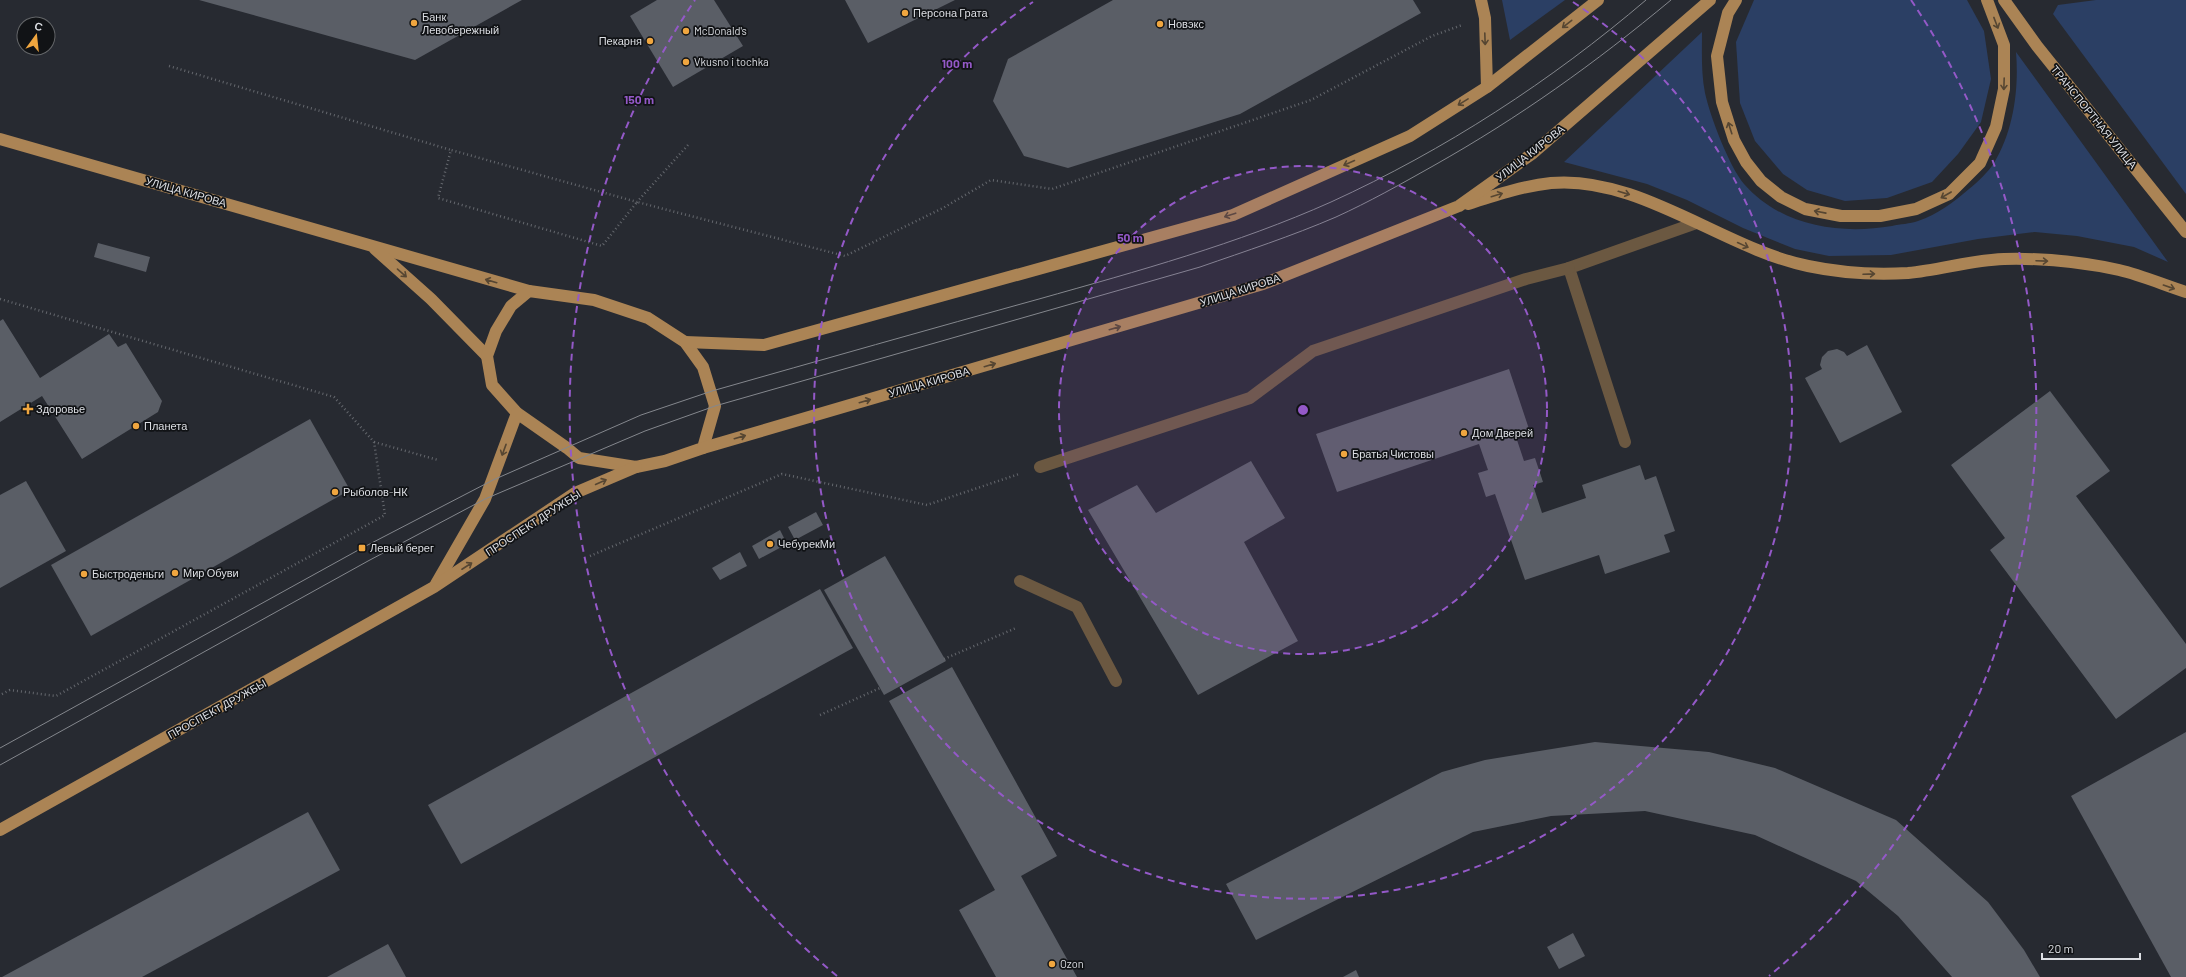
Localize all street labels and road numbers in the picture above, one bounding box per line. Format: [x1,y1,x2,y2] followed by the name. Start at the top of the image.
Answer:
[2049,62,2141,171] street label: ТРАНСПОРТНАЯ УЛИЦА
[1493,121,1567,183] street label: УЛИЦА КИРОВА
[144,174,229,209] street label: УЛИЦА КИРОВА
[1198,270,1282,309] street label: УЛИЦА КИРОВА
[887,364,972,399] street label: УЛИЦА КИРОВА
[483,487,583,558] street label: ПРОСПЕКТ ДРУЖБЫ
[165,676,268,741] street label: ПРОСПЕКТ ДРУЖБЫ

